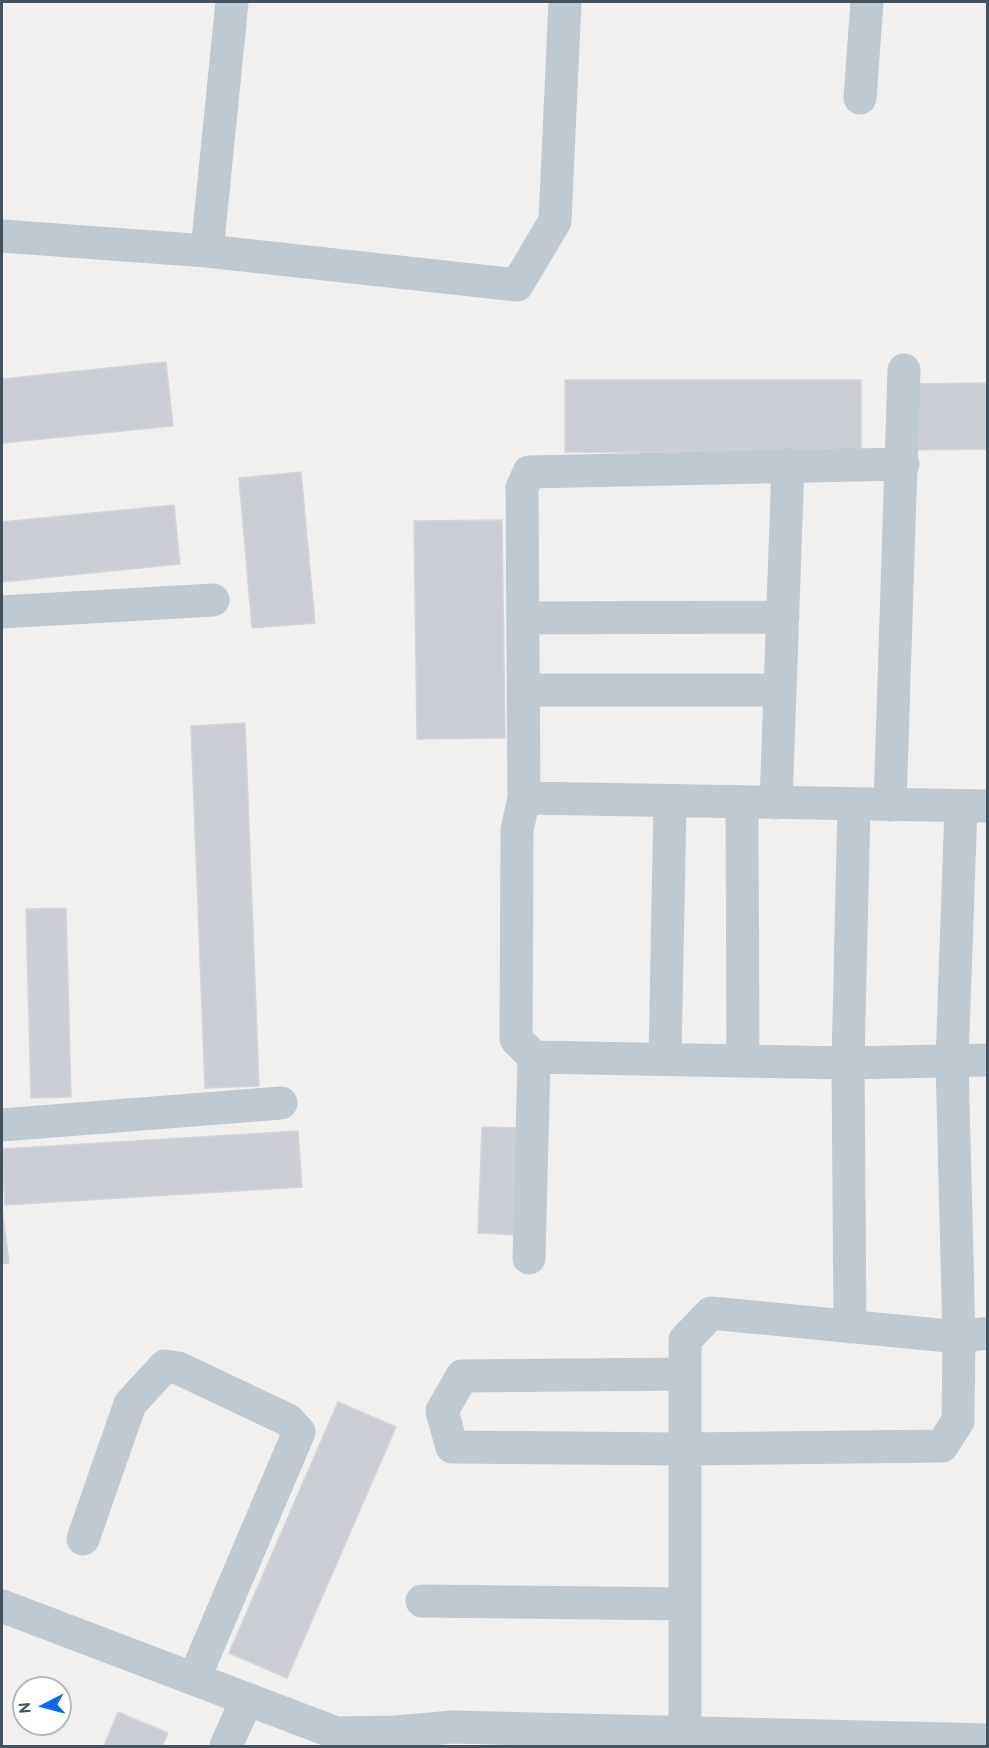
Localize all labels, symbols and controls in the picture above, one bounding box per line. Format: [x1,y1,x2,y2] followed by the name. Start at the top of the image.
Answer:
[12,1676,72,1736] north arrow
[16,1701,37,1714] text: N

